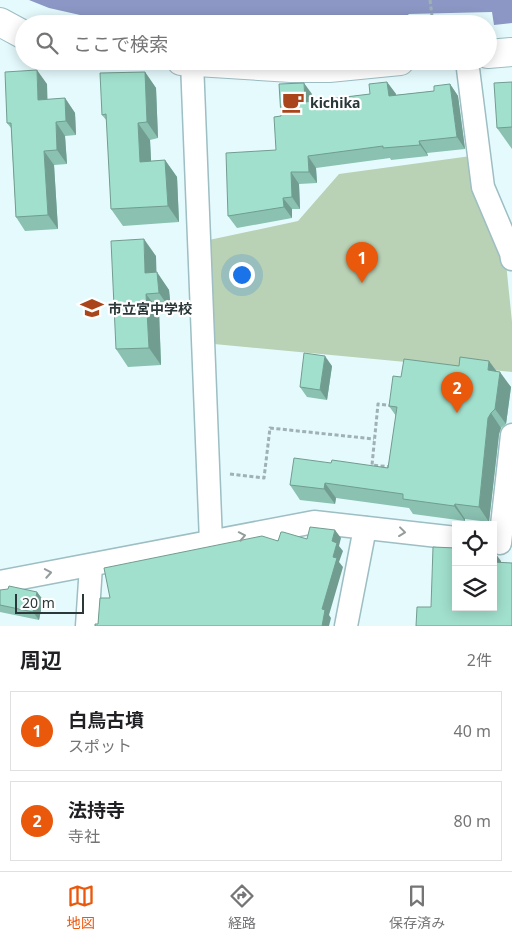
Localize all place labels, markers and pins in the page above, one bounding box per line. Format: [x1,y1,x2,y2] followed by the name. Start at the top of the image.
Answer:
[280,89,306,115] cafe icon: kichika
[310,93,360,112] place label: kichika
[346,242,378,283] pin: 1
[79,295,105,321] school or university icon: 市立宮中学校
[108,299,192,318] place label: 市立宮中学校
[441,372,473,413] pin: 2

